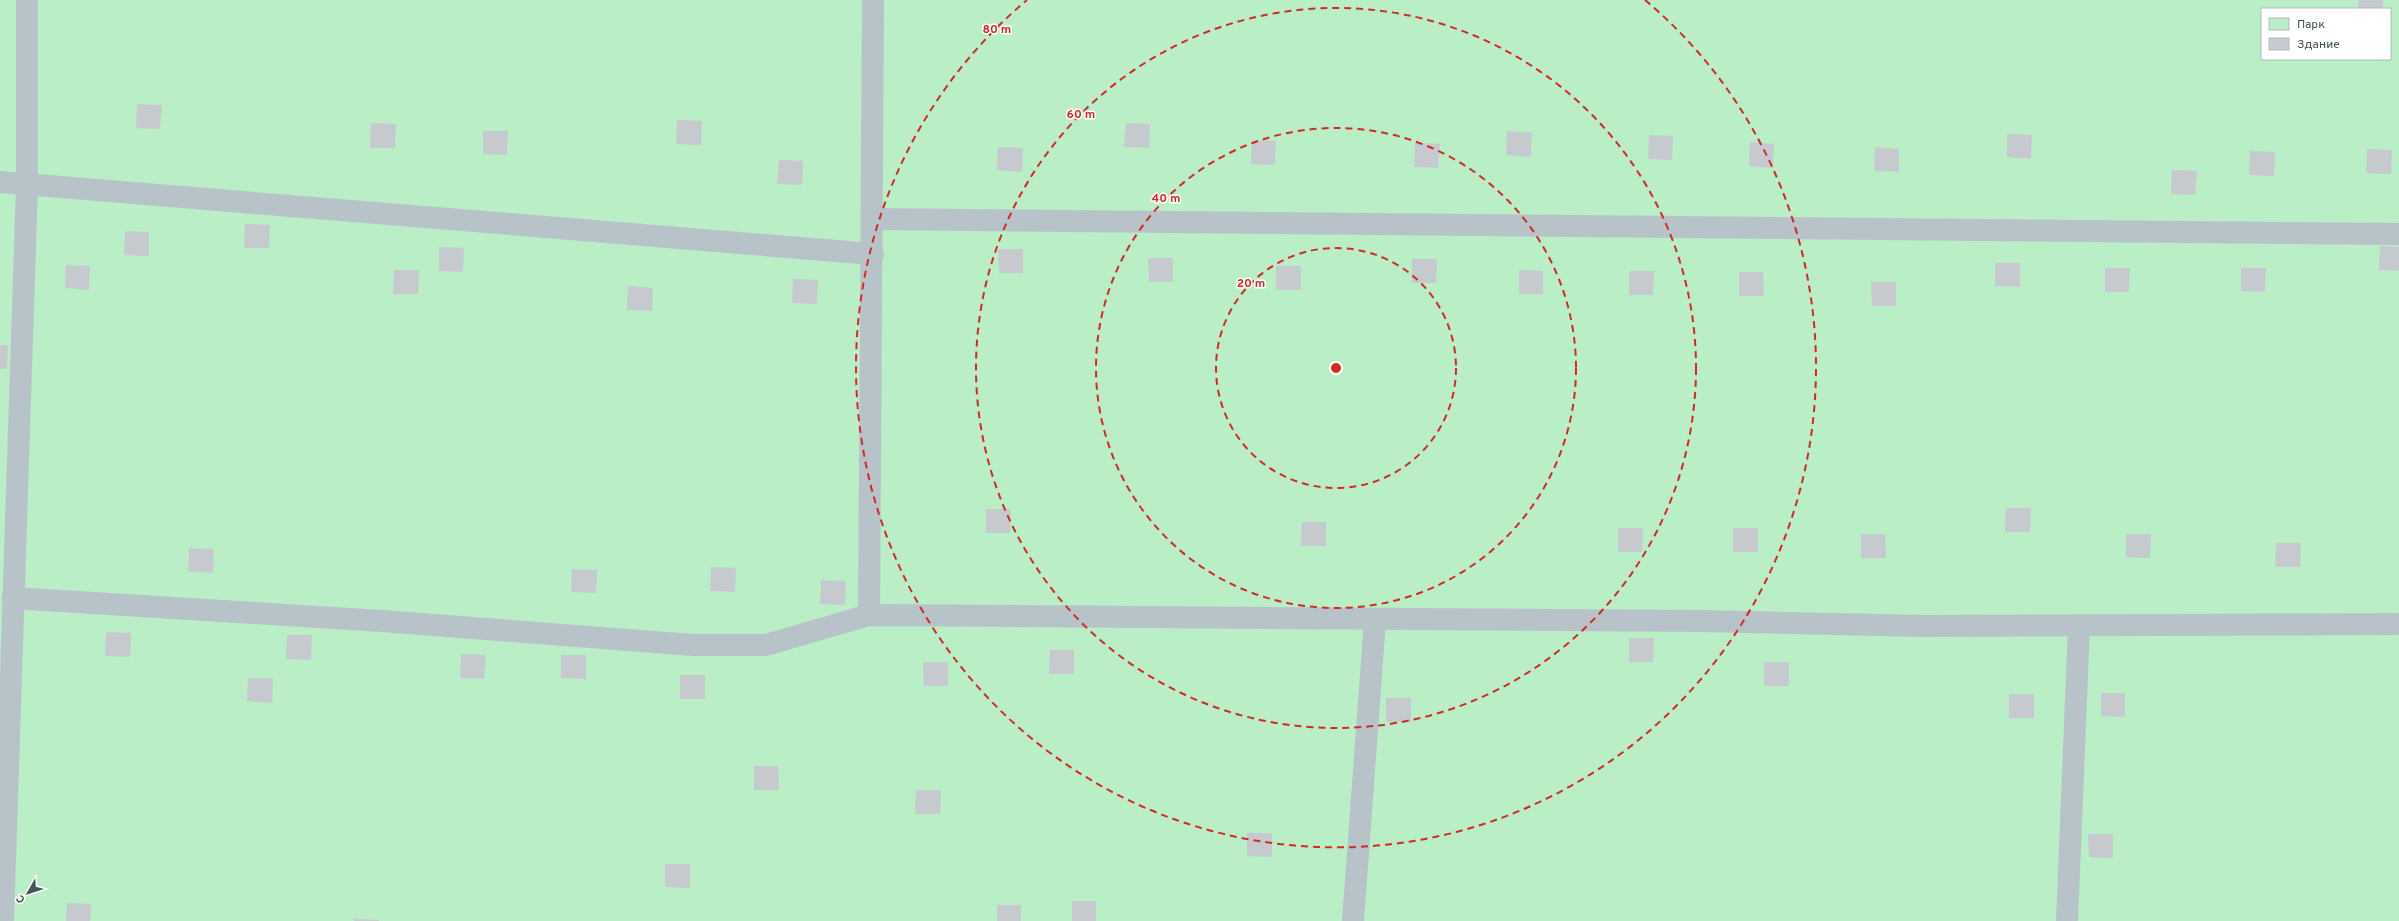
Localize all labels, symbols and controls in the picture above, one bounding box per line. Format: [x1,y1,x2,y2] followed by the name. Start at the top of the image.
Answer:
[2261,8,2391,60] legend
[2297,17,2325,33] text: Парк
[983,22,1011,38] text: 80 m
[2297,37,2340,53] text: Здание
[1067,107,1095,123] text: 60 m
[1151,191,1181,207] text: 40 m
[1237,276,1265,292] text: 20 m
[1329,361,1343,375] centre of rings
[8,873,48,913] north arrow
[13,892,29,906] text: С

